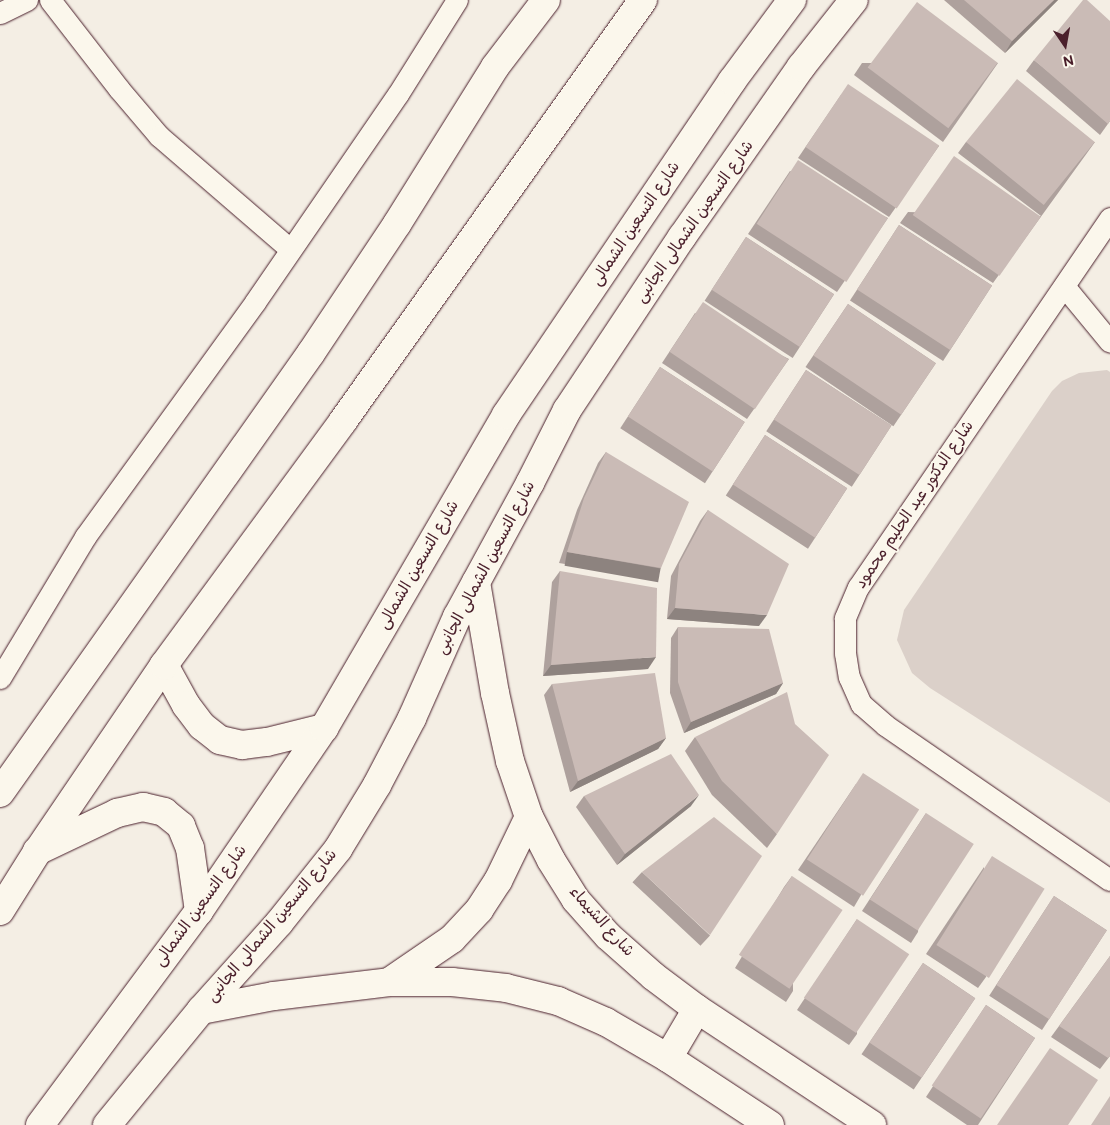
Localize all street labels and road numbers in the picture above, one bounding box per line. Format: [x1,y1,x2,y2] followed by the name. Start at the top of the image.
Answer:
[632,137,758,307] street label: شارع التسعين الشمالى الجانبى
[587,158,685,290] street label: شارع التسعين الشمالى
[852,417,978,593] street label: شارع الدكتور عبد الحليم محمود
[432,478,540,658] street label: شارع التسعين الشمالى الجانبى
[374,497,464,633] street label: شارع التسعين الشمالى
[150,842,252,970] street label: شارع التسعين الشمالى
[202,846,342,1006] street label: شارع التسعين الشمالى الجانبى
[564,883,638,961] street label: شارع الشيماء

